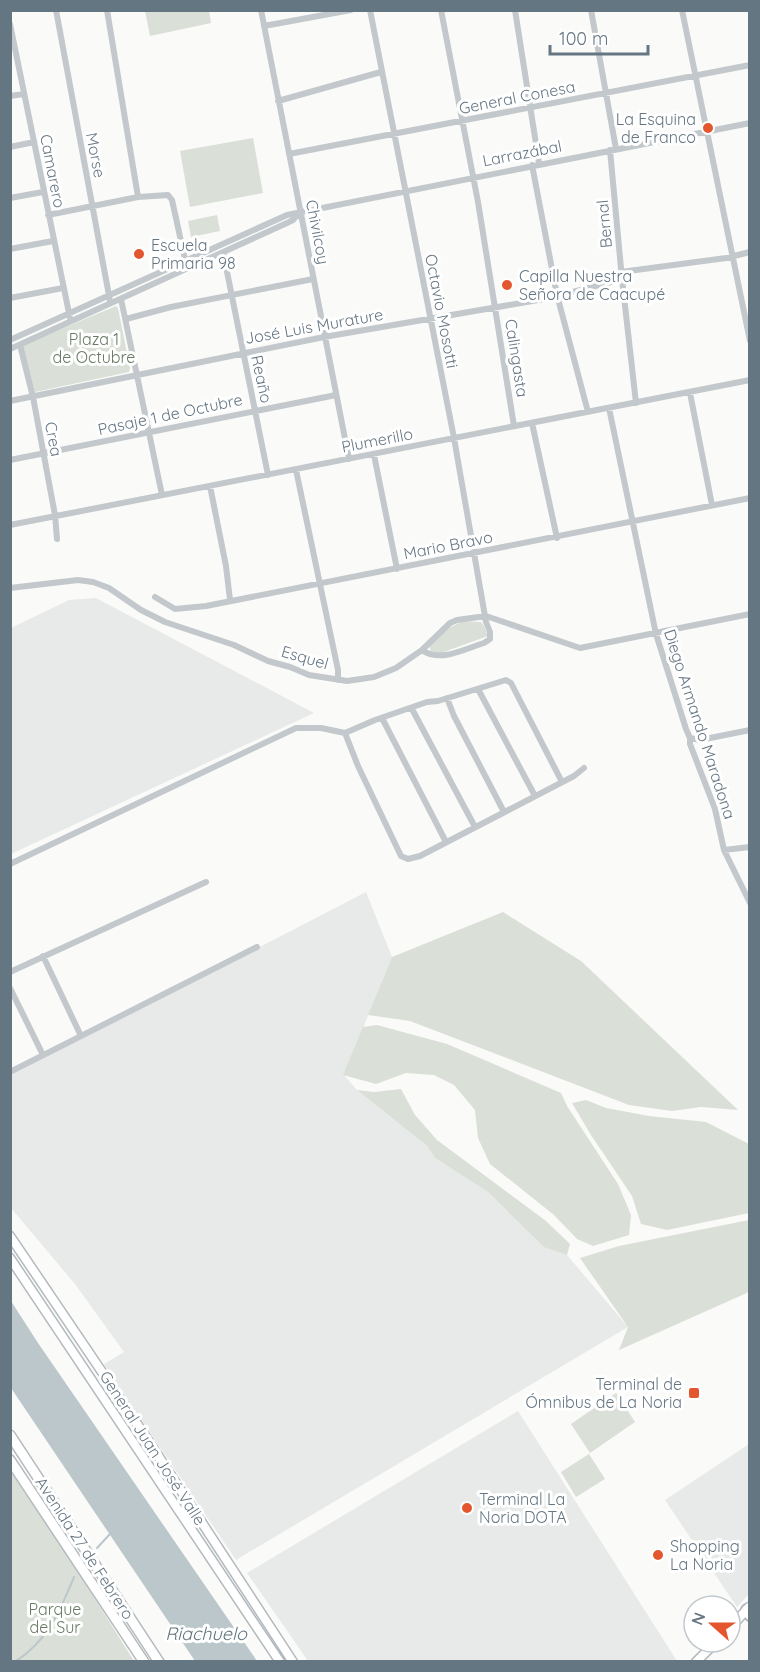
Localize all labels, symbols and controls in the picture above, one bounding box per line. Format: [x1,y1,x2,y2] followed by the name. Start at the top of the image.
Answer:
[550,18,648,56] scale bar
[559,27,608,50] text: 100 m
[457,76,577,118] street label: General Conesa
[616,109,696,147] place label: La Esquina de Franco
[701,121,715,135] marker: La Esquina de Franco
[82,131,110,179] street label: Morse
[36,132,70,210] street label: Camarero
[481,136,563,170] street label: Larrazábal
[302,198,334,266] street label: Chivilcoy
[592,199,616,249] street label: Bernal
[151,235,236,273] place label: Escuela Primaria 98
[132,247,146,261] marker: Escuela Primaria 98
[421,252,463,370] street label: Octavio Mosotti
[519,266,665,304] place label: Capilla Nuestra Señora de Caacupé
[500,278,514,292] marker: Capilla Nuestra Señora de Caacupé
[243,304,385,348] street label: José Luis Murature
[501,318,533,398] street label: Calingasta
[53,329,135,367] park label: Plaza 1 de Octubre
[247,353,277,405] street label: Reaño
[96,389,244,439] street label: Pasaje 1 de Octubre
[41,420,67,458] street label: Crea
[340,423,414,457] street label: Plumerillo
[402,527,494,563] street label: Mario Bravo
[660,627,740,821] street label: Diego Armando Maradona
[279,641,331,673] street label: Esquel
[96,1367,210,1529] street label: General Juan José Valle
[526,1374,682,1412] place label: Terminal de Ómnibus de La Noria
[687,1386,701,1400] marker: Terminal de Ómnibus de La Noria
[31,1473,139,1623] street label: Avenida 27 de Febrero
[479,1489,567,1527] place label: Terminal La Noria DOTA
[460,1501,474,1515] marker: Terminal La Noria DOTA
[670,1536,740,1574] place label: Shopping La Noria
[651,1548,665,1562] marker: Shopping La Noria
[682,1594,742,1654] north arrow
[29,1599,81,1637] park label: Parque del Sur
[687,1610,709,1628] text: N
[165,1622,248,1645] water label: Riachuelo

